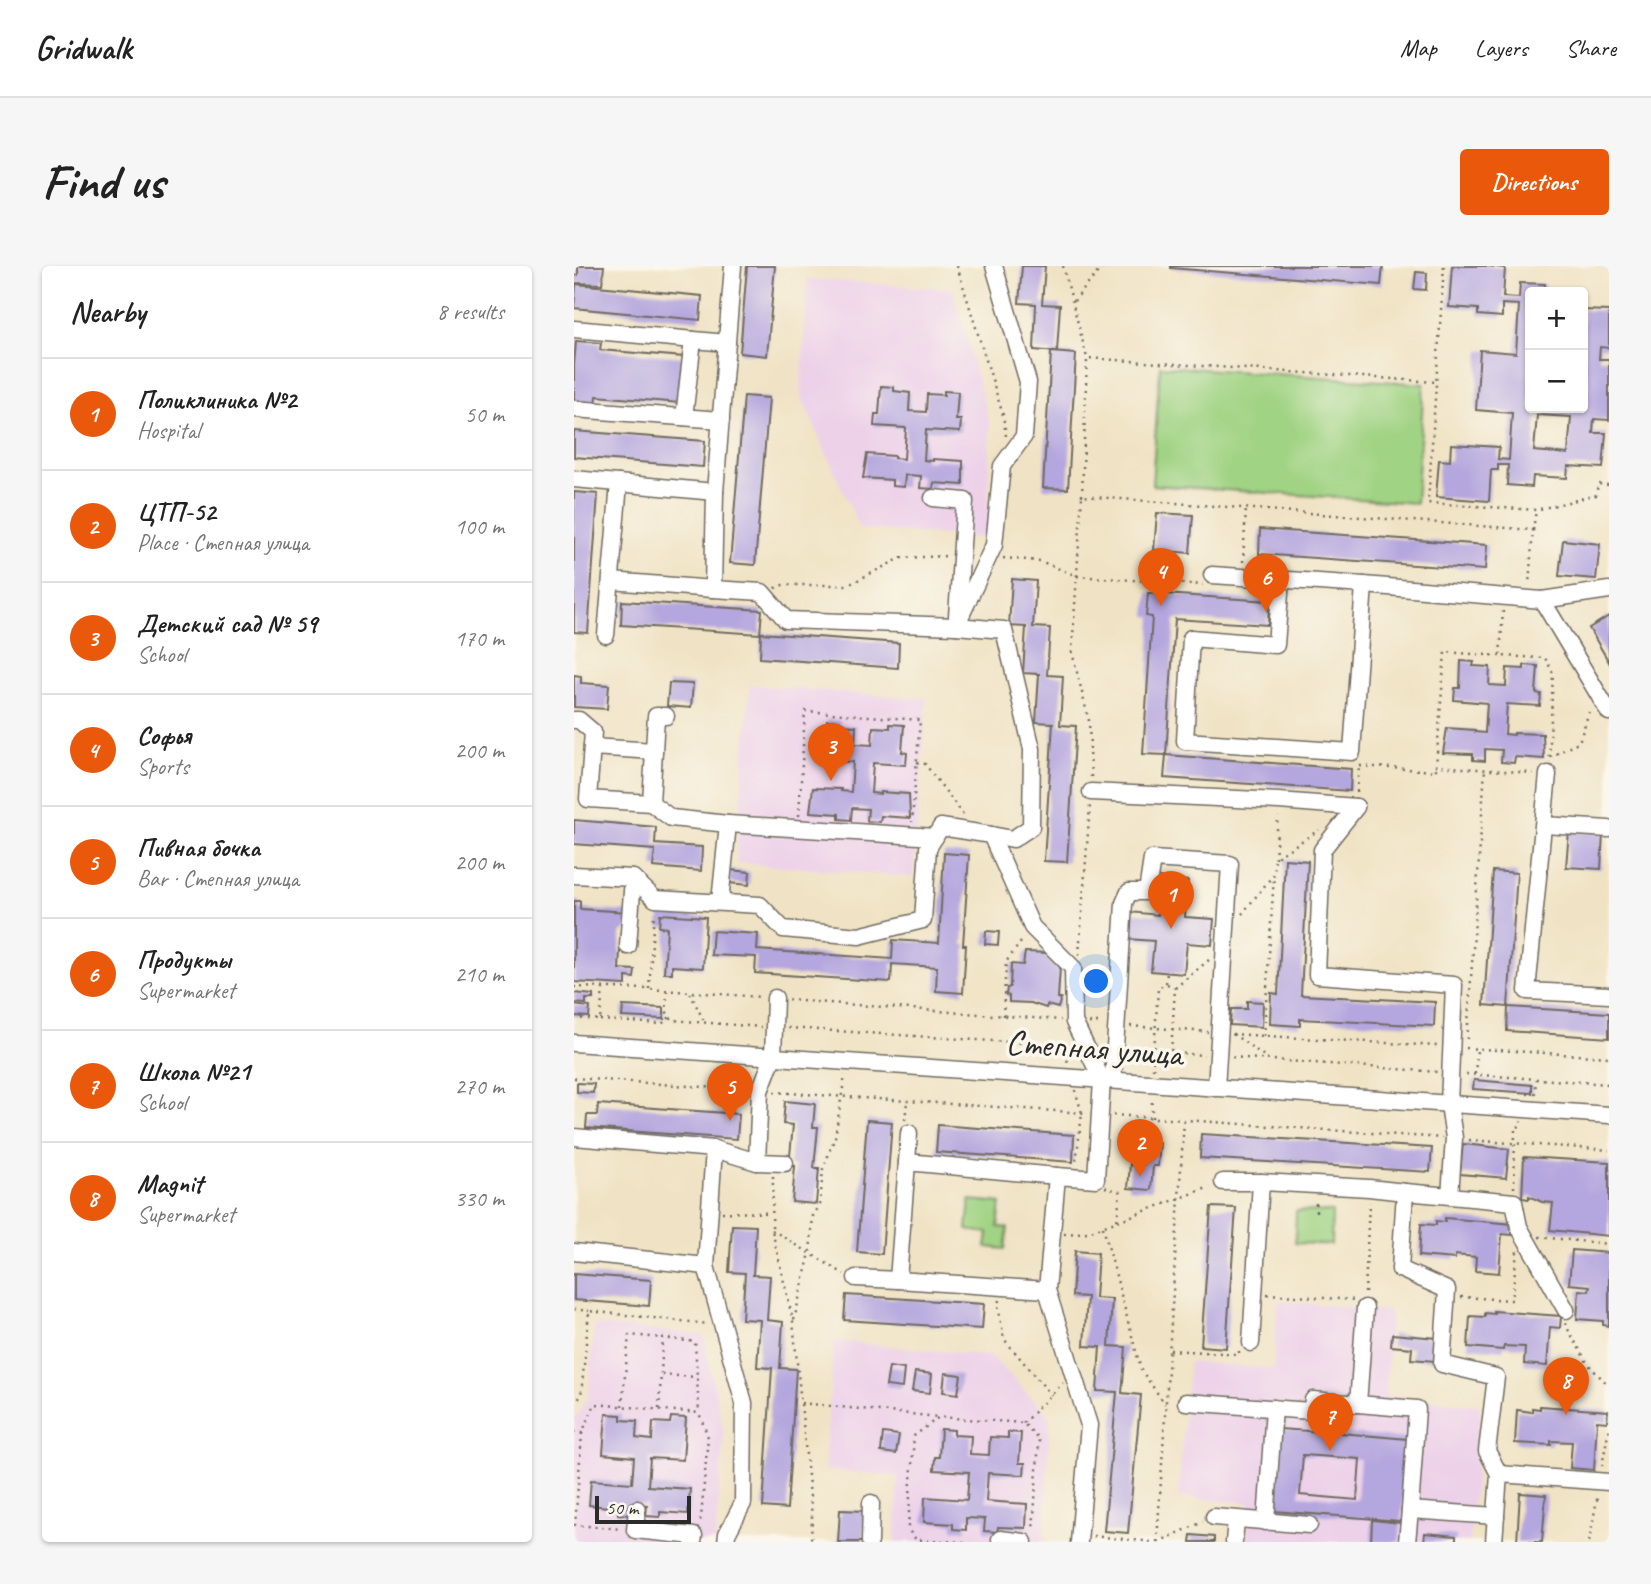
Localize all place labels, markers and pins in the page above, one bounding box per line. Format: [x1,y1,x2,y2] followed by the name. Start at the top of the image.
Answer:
[1138,548,1184,606] pin: 4
[1243,554,1289,612] pin: 6
[808,723,854,781] pin: 3
[1148,871,1194,929] pin: 1
[707,1063,753,1121] pin: 5
[1117,1119,1163,1177] pin: 2
[1543,1357,1589,1415] pin: 8
[1307,1393,1353,1451] pin: 7

